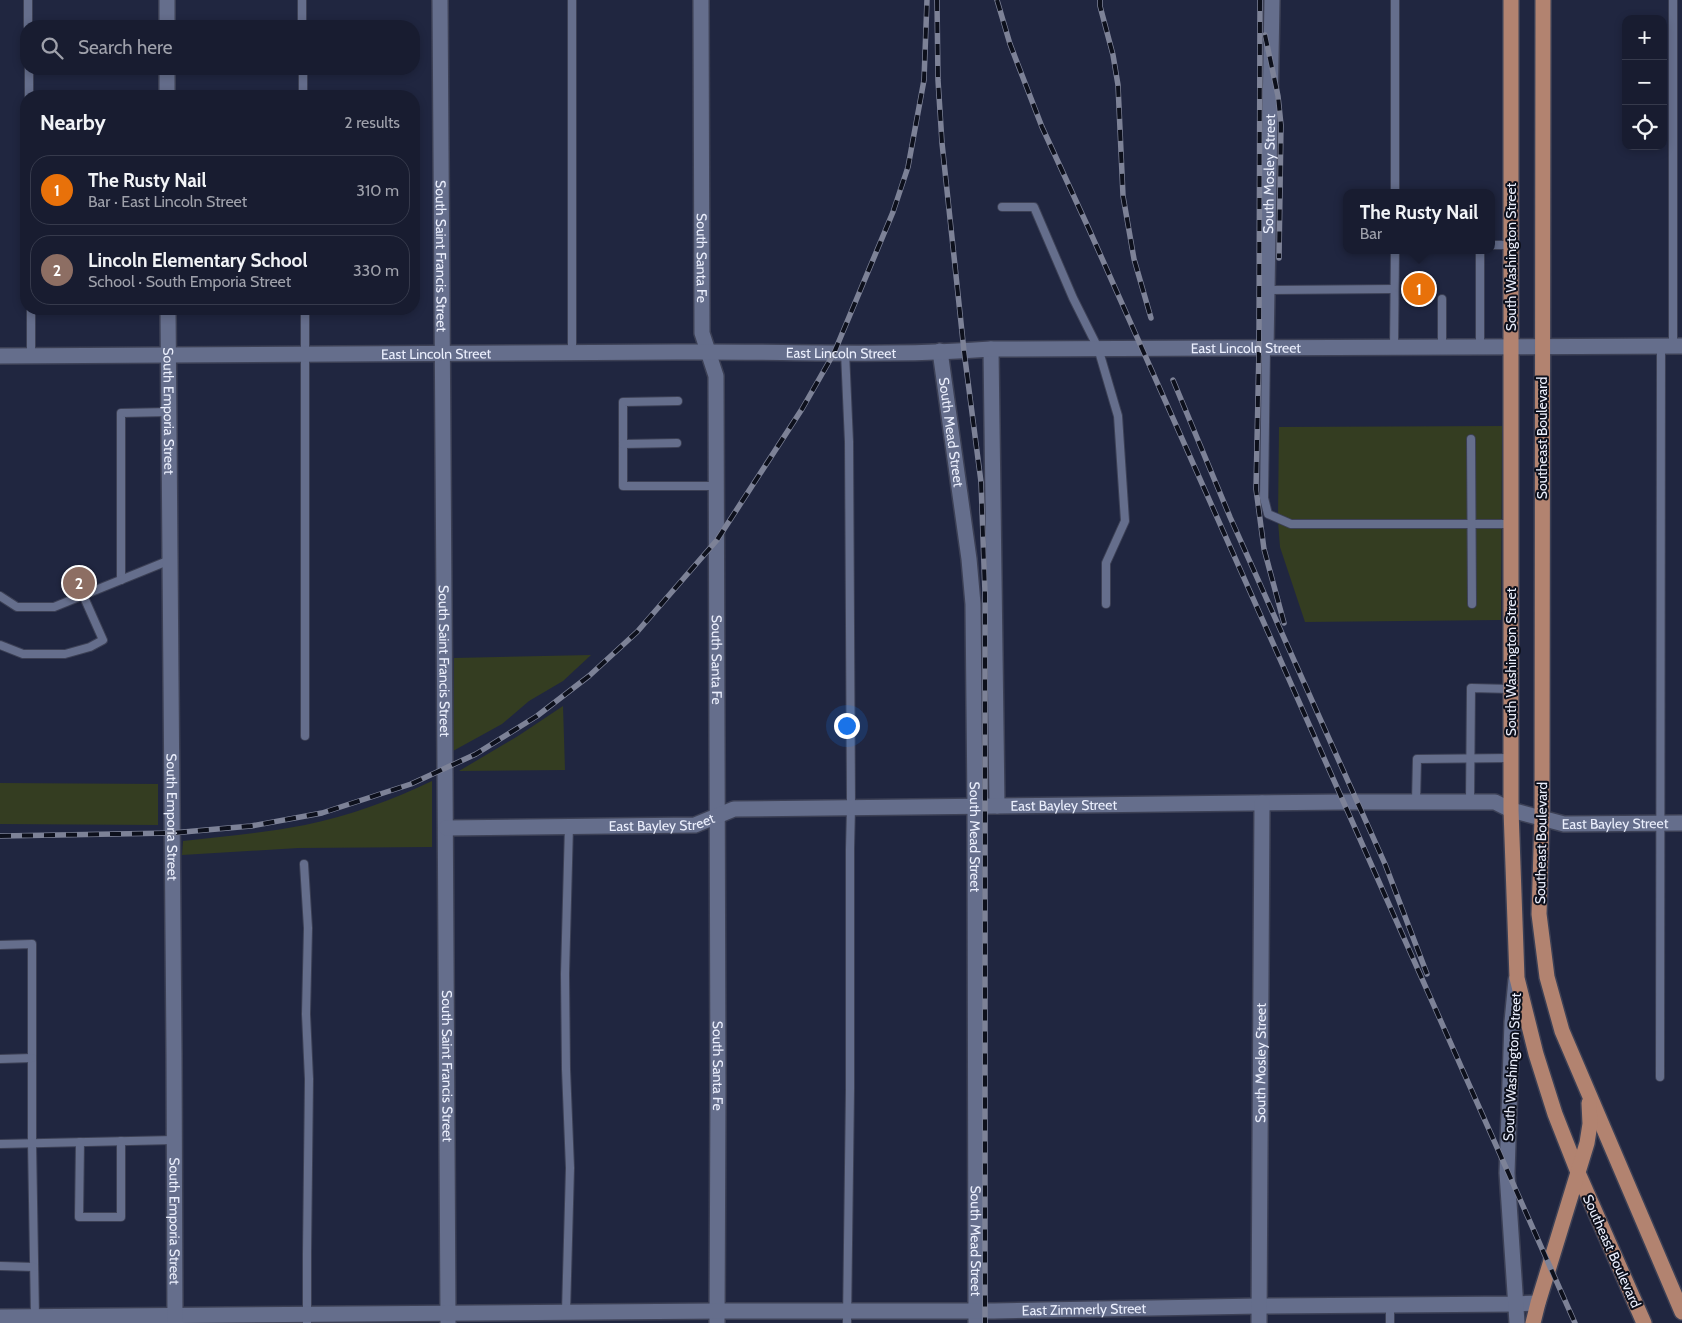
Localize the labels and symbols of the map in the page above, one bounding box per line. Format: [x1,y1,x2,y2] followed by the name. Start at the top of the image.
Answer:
[1259,114,1279,234] street label: South Mosley Street
[432,180,451,332] street label: South Saint Francis Street
[1502,182,1520,331] street label: South Washington Street
[693,213,711,303] street label: South Santa Fe
[1403,270,1435,308] pin: 1
[1191,339,1301,357] street label: East Lincoln Street
[381,344,492,363] street label: East Lincoln Street
[786,344,897,362] street label: East Lincoln Street
[159,347,178,475] street label: South Emporia Street
[935,376,968,489] street label: South Mead Street
[1533,377,1551,499] street label: Southeast Boulevard
[63,564,95,602] pin: 2
[435,585,454,737] street label: South Saint Francis Street
[1502,587,1520,736] street label: South Washington Street
[708,615,726,705] street label: South Santa Fe
[834,713,860,739] your location
[163,753,182,881] street label: South Emporia Street
[966,781,984,892] street label: South Mead Street
[1531,782,1551,904] street label: Southeast Boulevard
[1010,796,1118,815] street label: East Bayley Street
[609,809,717,835] street label: East Bayley Street
[1562,814,1669,833] street label: East Bayley Street
[438,990,457,1142] street label: South Saint Francis Street
[1499,992,1525,1142] street label: South Washington Street
[1251,1003,1270,1123] street label: South Mosley Street
[709,1021,727,1111] street label: South Santa Fe
[165,1157,184,1285] street label: South Emporia Street
[967,1185,985,1296] street label: South Mead Street
[1579,1191,1645,1311] street label: Southeast Boulevard
[1022,1299,1147,1319] street label: East Zimmerly Street

